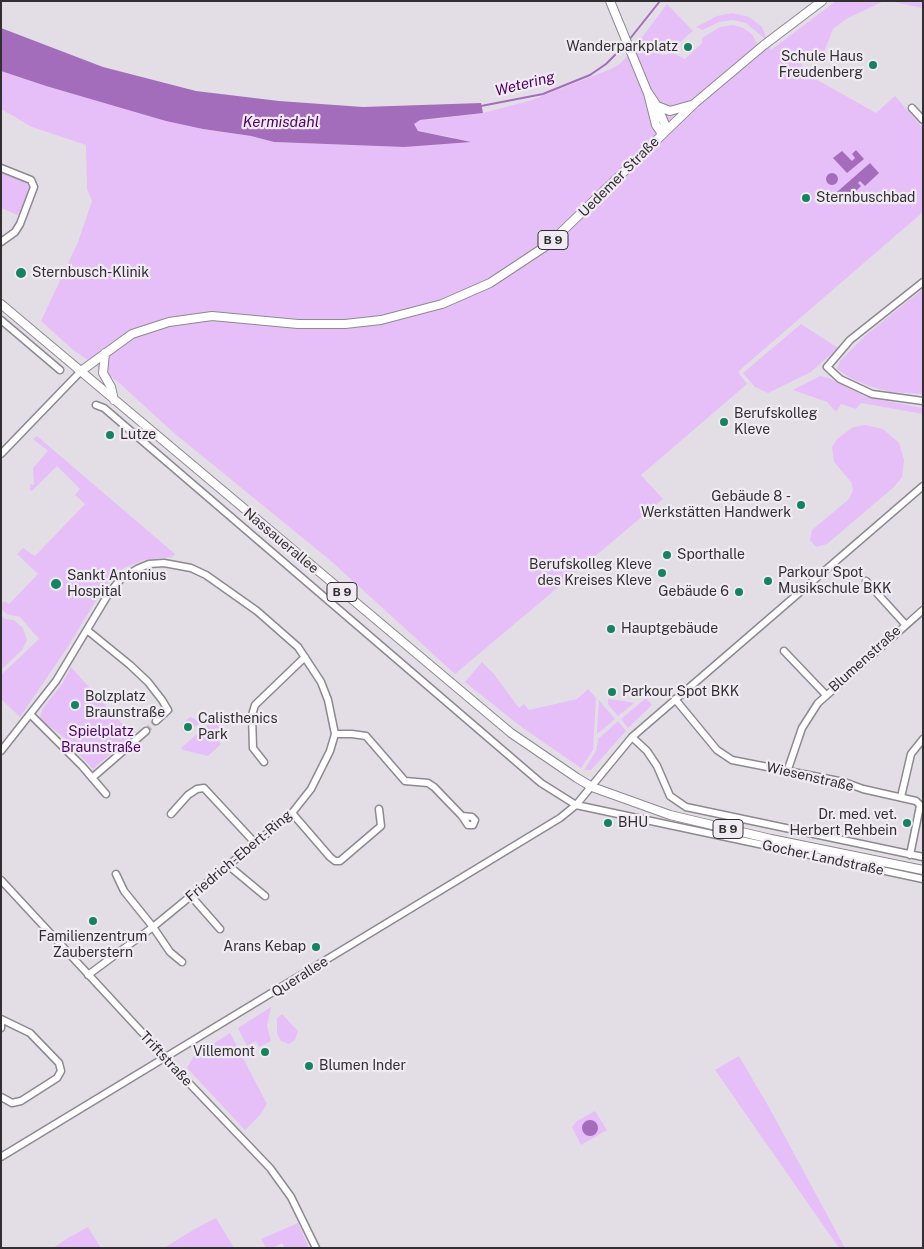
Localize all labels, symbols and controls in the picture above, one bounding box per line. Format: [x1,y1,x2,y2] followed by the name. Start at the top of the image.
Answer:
[566,39,678,55] place label: Wanderparkplatz
[682,41,694,53] marker: Wanderparkplatz
[779,49,863,82] place label: Schule Haus Freudenberg
[867,59,879,71] marker: Schule Haus Freudenberg
[493,68,557,100] water label: Wetering
[243,113,319,131] water label: Kermisdahl
[575,133,663,221] street label: Uedemer Straße
[816,190,915,206] place label: Sternbuschbad
[800,192,812,204] marker: Sternbuschbad
[538,230,568,250] road number: B 9
[32,265,149,281] place label: Sternbusch-Klinik
[14,266,28,280] marker: Sternbusch-Klinik
[734,406,817,438] place label: Berufskolleg Kleve
[718,416,730,428] marker: Berufskolleg Kleve
[120,427,156,443] place label: Lutze
[104,429,116,441] marker: Lutze
[641,489,791,522] place label: Gebäude 8 - Werkstätten Handwerk
[795,499,807,511] marker: Gebäude 8 - Werkstätten Handwerk
[240,505,322,577] street label: Nassauerallee
[677,547,745,563] place label: Sporthalle
[661,549,673,561] marker: Sporthalle
[529,557,652,590] place label: Berufskolleg Kleve des Kreises Kleve
[778,565,892,598] place label: Parkour Spot Musikschule BKK
[656,567,668,579] marker: Berufskolleg Kleve des Kreises Kleve
[67,568,166,600] place label: Sankt Antonius Hospital
[762,575,774,587] marker: Parkour Spot Musikschule BKK
[49,577,63,591] marker: Sankt Antonius Hospital
[327,582,357,602] road number: B 9
[658,584,729,600] place label: Gebäude 6
[733,586,745,598] marker: Gebäude 6
[621,621,718,637] place label: Hauptgebäude
[825,622,905,696] street label: Blumenstraße
[605,623,617,635] marker: Hauptgebäude
[622,684,739,700] place label: Parkour Spot BKK
[606,686,618,698] marker: Parkour Spot BKK
[85,689,165,722] place label: Bolzplatz Braunstraße
[69,699,81,711] marker: Bolzplatz Braunstraße
[198,711,277,744] place label: Calisthenics Park
[182,721,194,733] marker: Calisthenics Park
[61,724,141,756] park label: Spielplatz Braunstraße
[765,759,855,795] street label: Wiesenstraße
[182,807,296,905] street label: Friedrich-Ebert-Ring
[789,807,897,840] place label: Dr. med. vet. Herbert Rehbein
[618,815,648,831] place label: BHU
[602,817,614,829] marker: BHU
[901,817,913,829] marker: Dr. med. vet. Herbert Rehbein
[713,820,743,839] road number: B 9
[761,837,885,879] street label: Gocher Landstraße
[87,915,99,927] marker: Familienzentrum Zauberstern
[39,929,147,962] place label: Familienzentrum Zauberstern
[223,939,306,955] place label: Arans Kebap
[310,941,322,953] marker: Arans Kebap
[269,953,331,1001] street label: Querallee
[136,1028,196,1090] street label: Triftstraße
[193,1044,255,1060] place label: Villemont
[259,1046,271,1058] marker: Villemont
[319,1058,406,1074] place label: Blumen Inder
[303,1060,315,1072] marker: Blumen Inder

